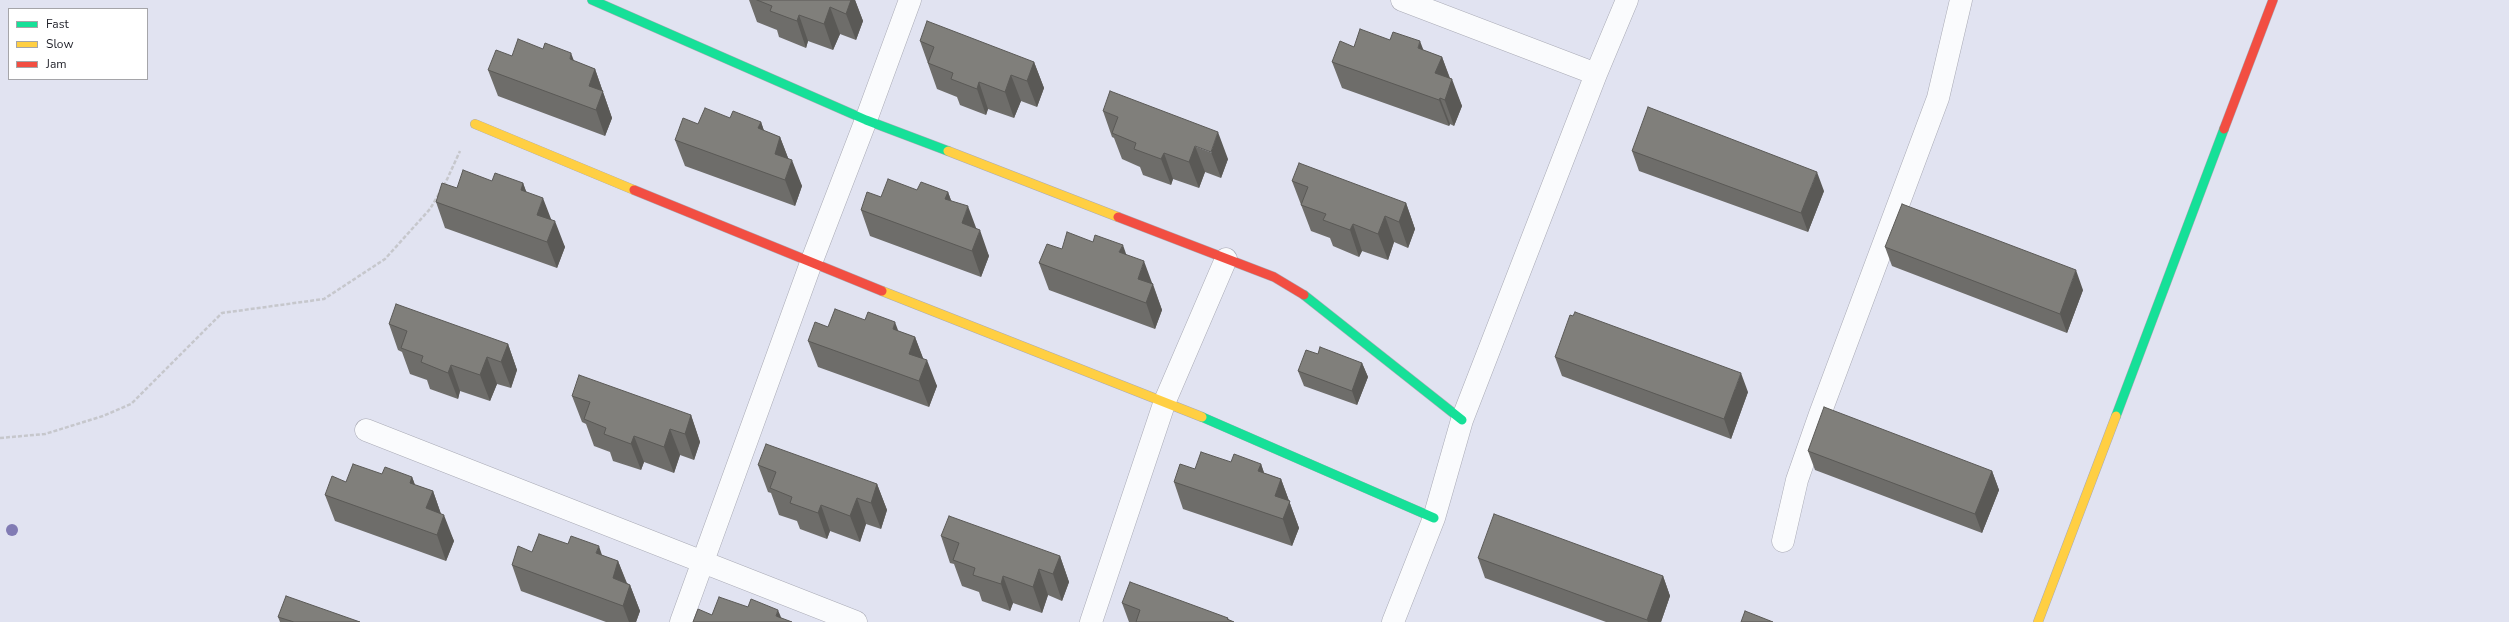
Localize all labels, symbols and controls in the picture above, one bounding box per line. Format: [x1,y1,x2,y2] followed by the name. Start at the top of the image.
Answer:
[8,8,148,80] legend
[46,16,69,32] text: Fast
[46,36,74,52] text: Slow
[46,56,67,72] text: Jam

